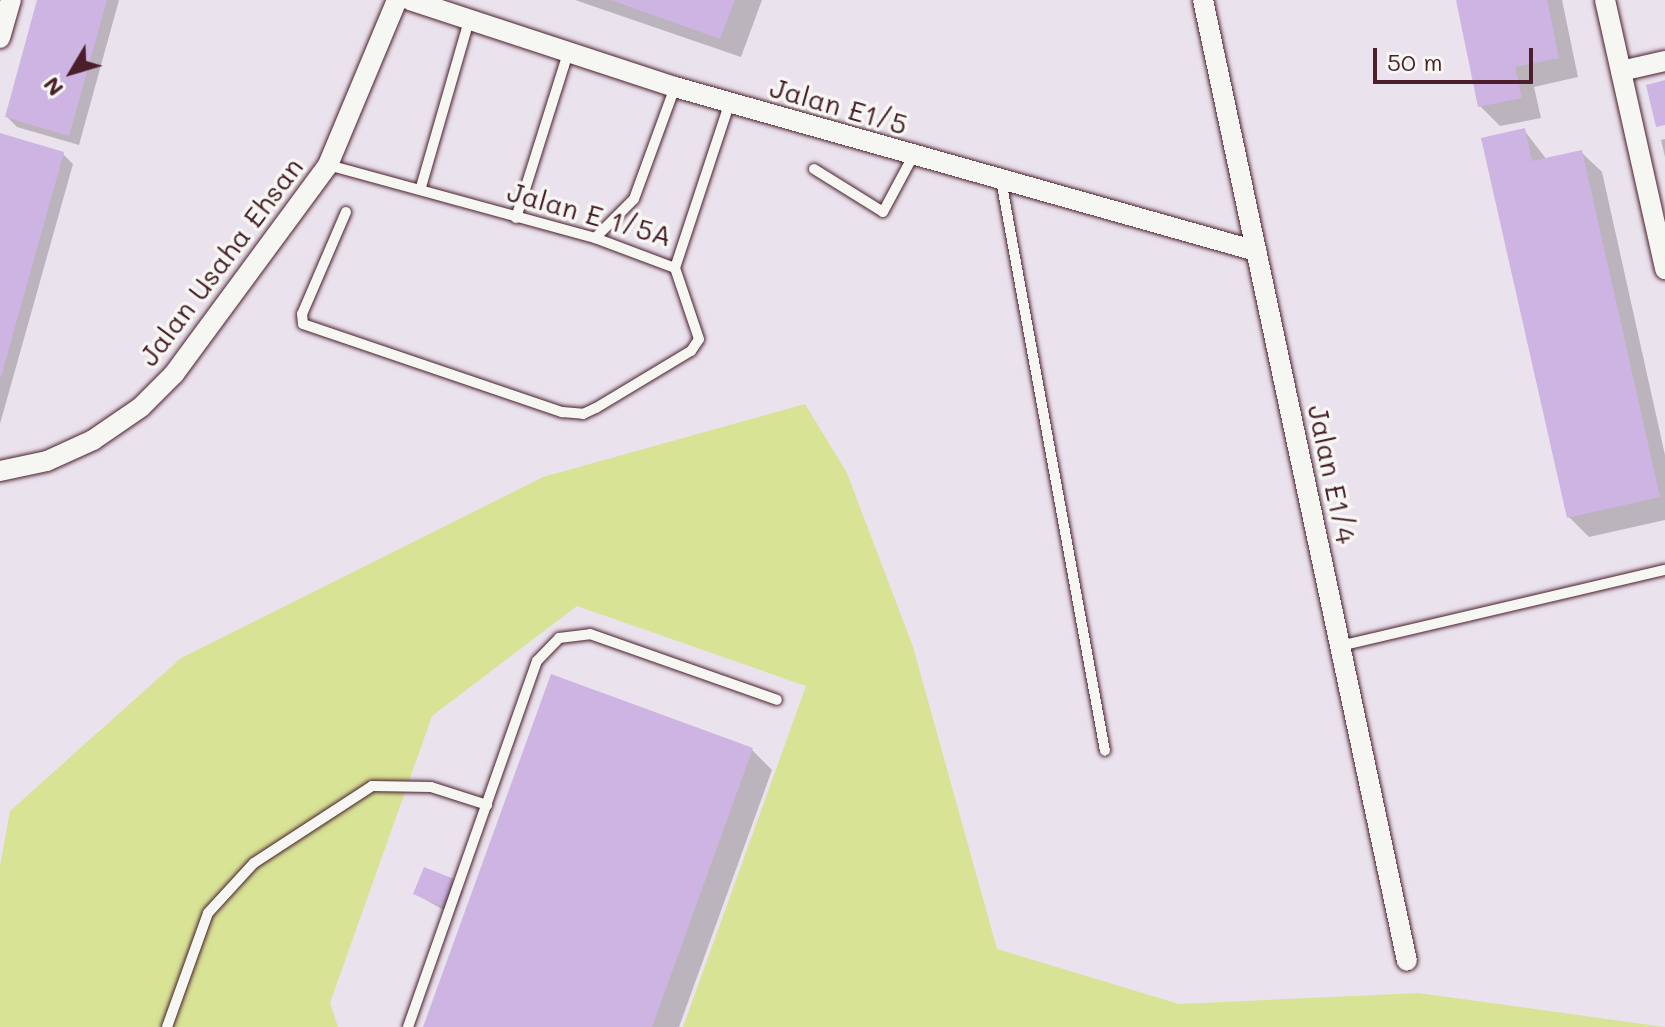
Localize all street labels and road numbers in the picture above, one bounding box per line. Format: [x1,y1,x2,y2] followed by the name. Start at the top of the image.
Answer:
[766,69,912,141] street label: Jalan E1/5
[131,150,309,372] street label: Jalan Usaha Ehsan
[504,173,676,253] street label: Jalan E 1/5A
[1302,401,1364,547] street label: Jalan E1/4

